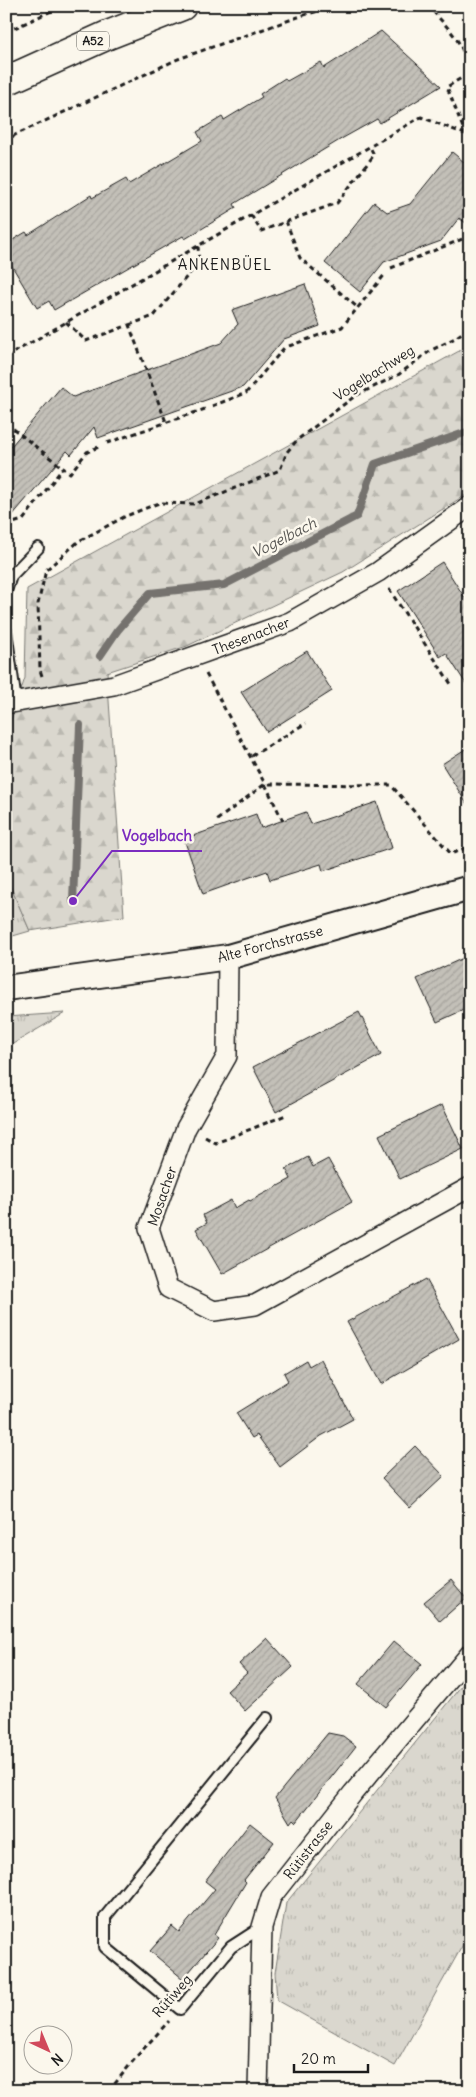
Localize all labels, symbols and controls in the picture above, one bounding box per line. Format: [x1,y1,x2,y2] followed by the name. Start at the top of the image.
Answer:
[77,31,109,50] road number: A52
[178,255,272,274] district label: ANKENBÜEL
[330,341,418,405] street label: Vogelbachweg
[248,513,320,562] water label: Vogelbach
[210,613,292,659] street label: Thesenacher
[112,821,202,851] callout: Vogelbach
[122,826,192,846] text: Vogelbach
[215,921,325,967] street label: Alte Forchstrasse
[143,1164,181,1228] street label: Mosacher
[279,1817,337,1883] street label: Rütistrasse
[148,1971,196,2021] street label: Rütiweg
[22,2024,72,2074] north arrow
[294,2042,367,2074] scale bar
[301,2049,336,2068] text: 20 m
[47,2050,67,2069] text: N

